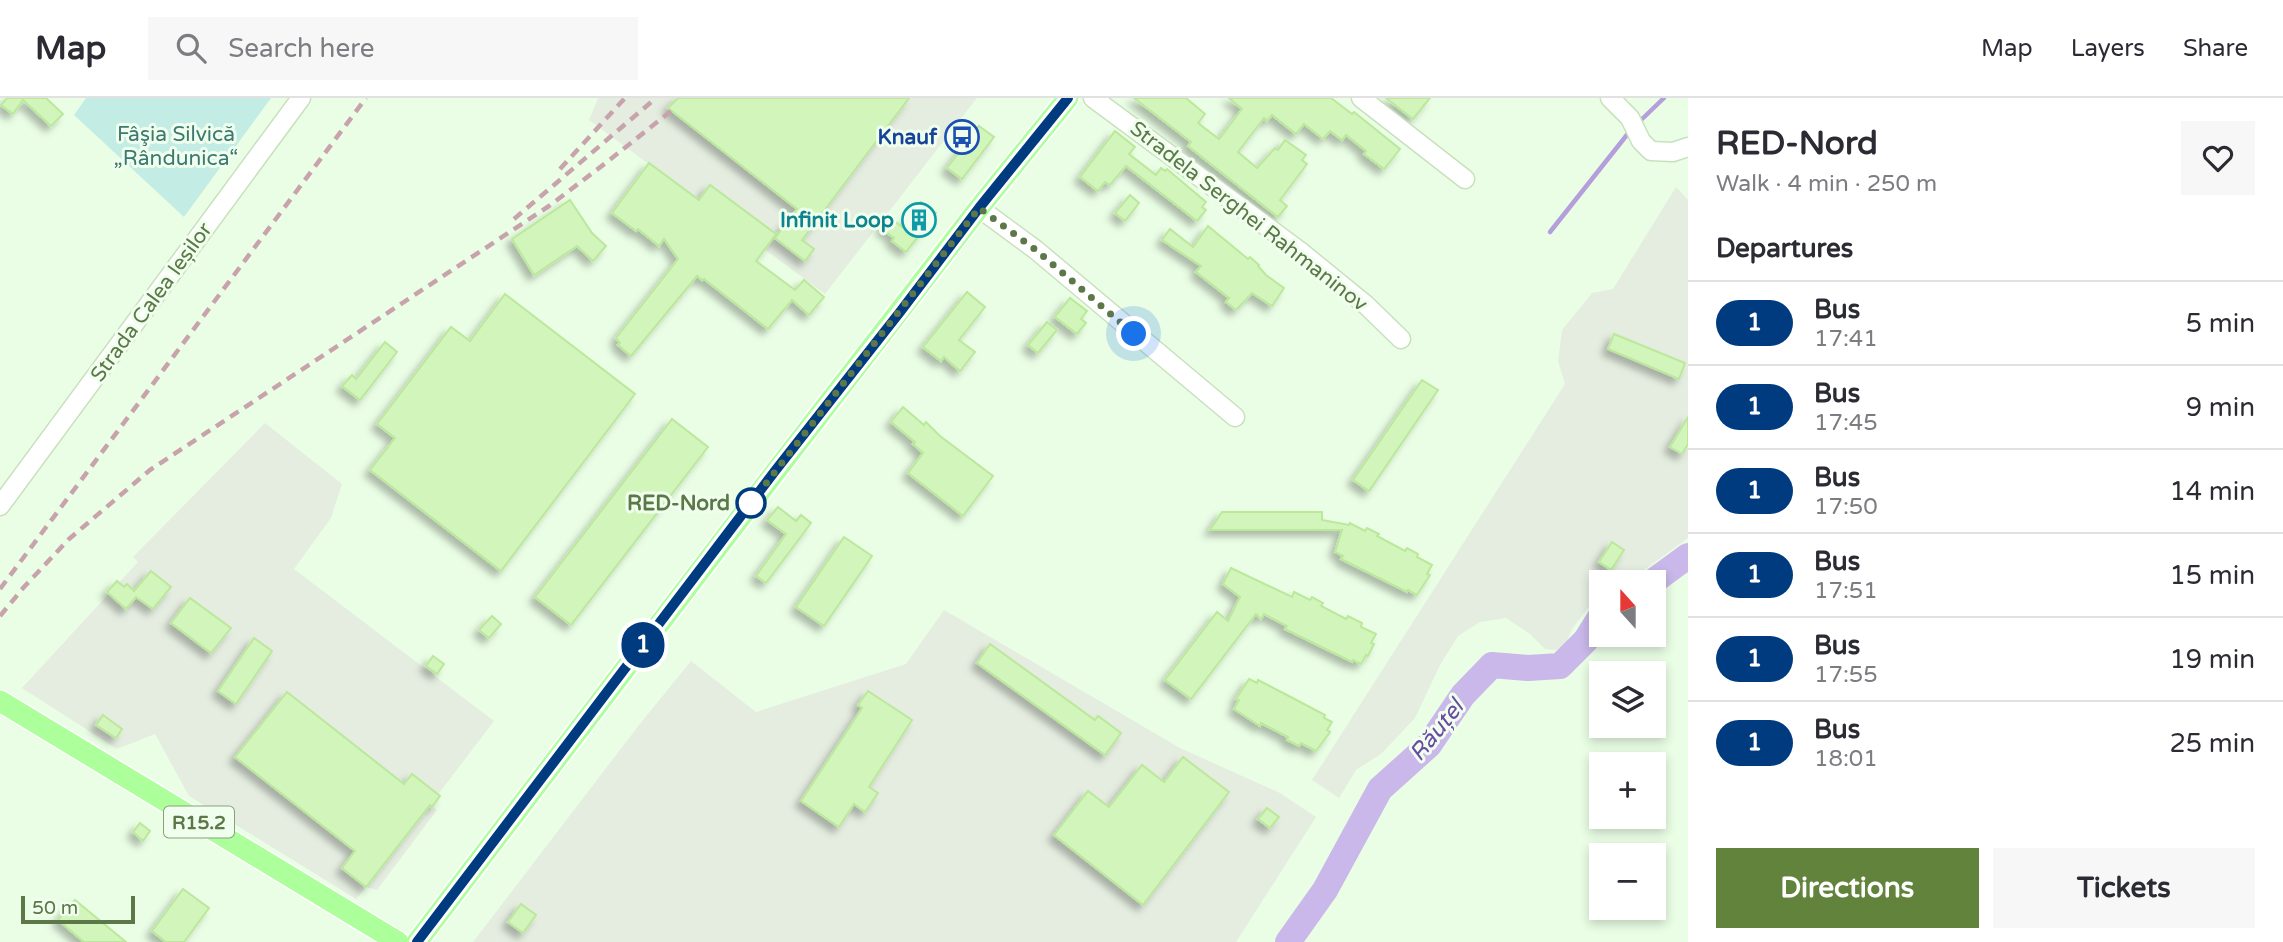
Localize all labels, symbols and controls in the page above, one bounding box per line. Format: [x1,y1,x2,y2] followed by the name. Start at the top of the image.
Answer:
[148,17,638,80] search box
[35,29,106,68] text: Map
[172,29,210,67] icon: search
[228,33,374,64] text: Search here
[1981,34,2033,63] text: Map
[2071,34,2145,63] text: Layers
[2183,34,2248,63] text: Share
[1125,116,1372,317] street label: Stradela Serghei Rahmaninov
[943,118,981,156] bus stop icon: Knauf
[2181,121,2255,195] button: heart
[114,122,238,171] park label: Fâşia Silvică „Rândunica“
[1716,124,1878,163] text: RED-Nord
[878,125,938,150] place label: Knauf
[1716,170,1937,198] text: Walk · 4 min · 250 m
[900,201,938,239] building icon: Infinit Loop
[780,208,894,233] place label: Infinit Loop
[85,218,218,387] street label: Strada Calea Ieșilor
[1716,233,1853,264] text: Departures
[1814,294,1860,325] text: Bus
[1747,308,1762,337] text: 1
[2186,308,2255,339] text: 5 min
[1116,316,1151,351] your location
[1814,325,1878,353] text: 17:41
[1814,378,1860,409] text: Bus
[1747,392,1762,421] text: 1
[2186,392,2255,423] text: 9 min
[1814,409,1878,437] text: 17:45
[1814,462,1860,493] text: Bus
[1747,476,1762,505] text: 1
[2169,476,2255,507] text: 14 min
[736,488,766,518] marker: RED-Nord
[627,491,730,516] place label: RED-Nord
[1814,493,1878,521] text: 17:50
[1814,546,1860,577] text: Bus
[1747,560,1762,589] text: 1
[2169,560,2255,591] text: 15 min
[1589,570,1666,648] north arrow
[1589,570,1666,920] map controls
[1814,577,1878,605] text: 17:51
[620,622,666,668] line badge: 1
[635,630,651,659] text: 1
[1814,630,1860,661] text: Bus
[1747,644,1762,673] text: 1
[2169,644,2255,675] text: 19 min
[1589,661,1666,738] button: layers
[1814,661,1878,689] text: 17:55
[1404,693,1471,767] water label: Răuțel
[1814,714,1860,745] text: Bus
[1747,728,1762,757] text: 1
[2169,728,2255,759] text: 25 min
[1814,745,1878,773] text: 18:01
[1589,752,1666,829] button: +
[164,806,234,838] road number: R15.2
[1589,843,1666,920] button: −
[1716,848,1979,928] button: Directions
[1993,848,2255,928] button: Tickets
[21,893,135,925] scale bar
[32,897,78,919] text: 50 m

